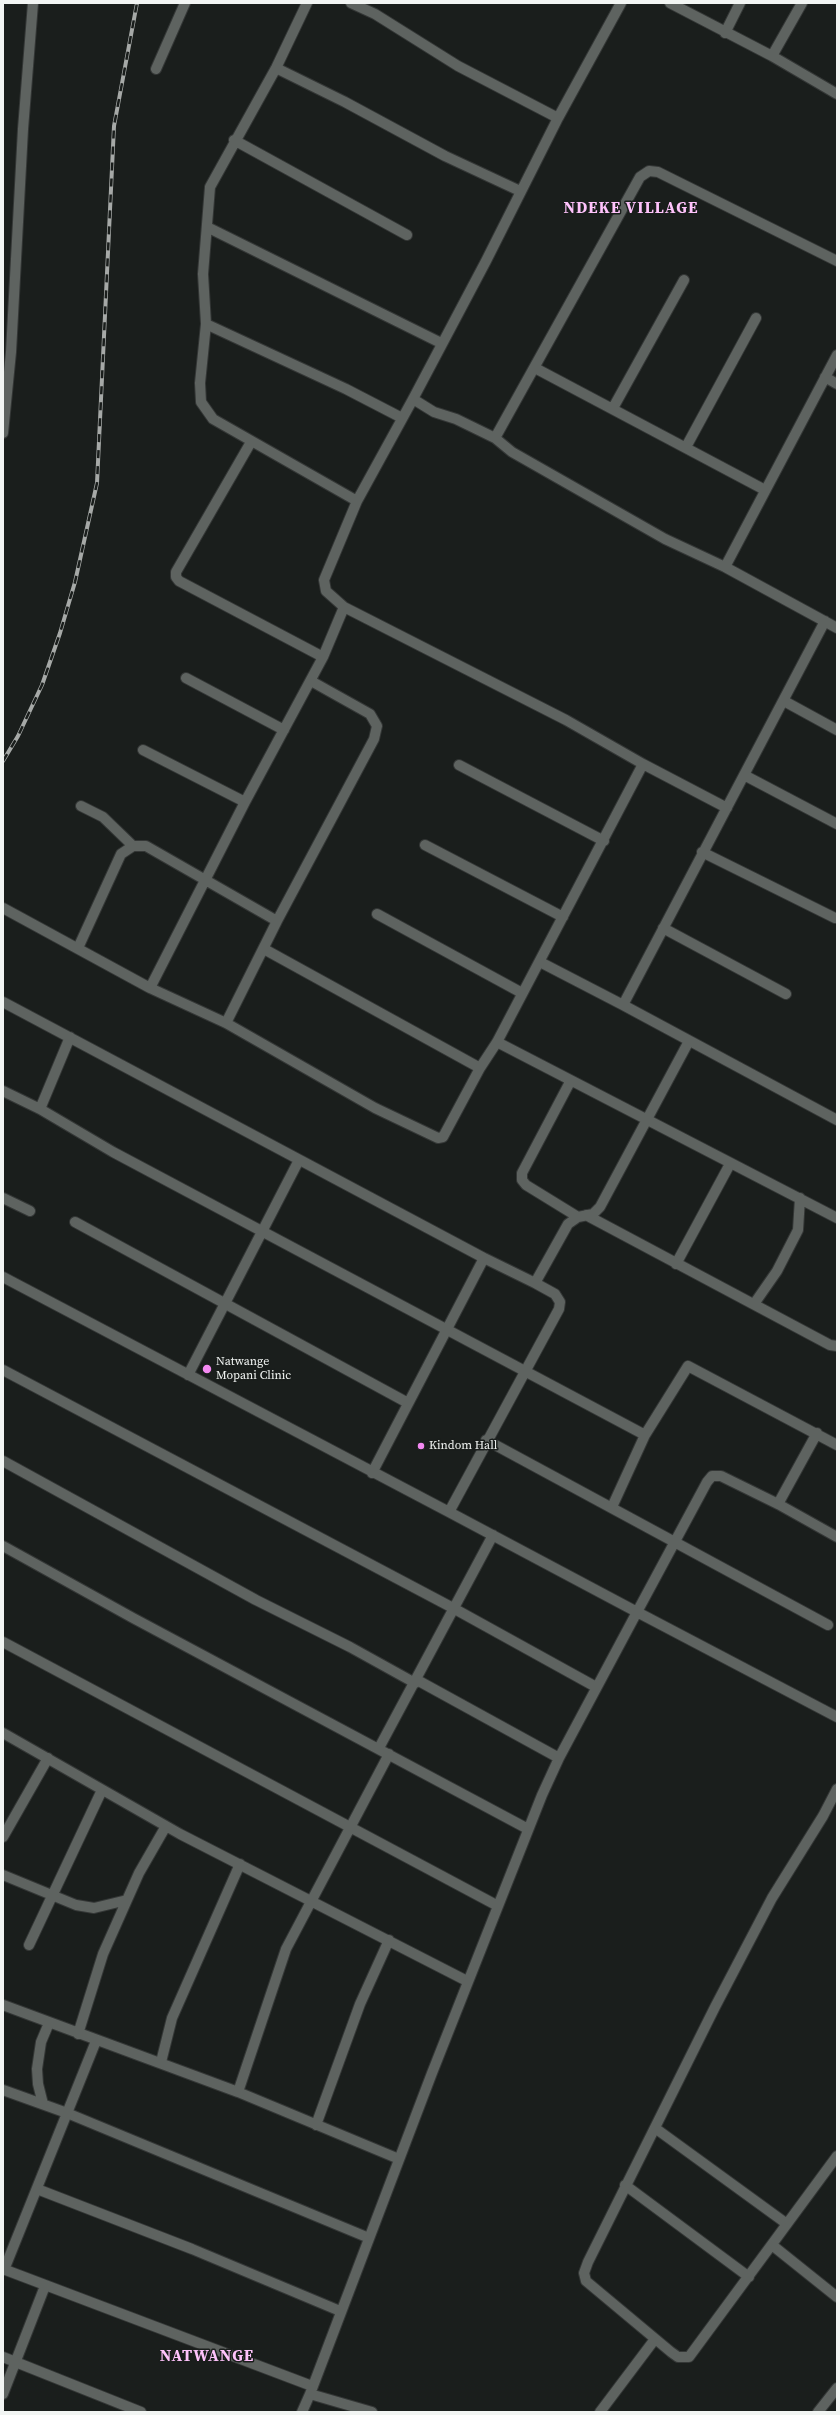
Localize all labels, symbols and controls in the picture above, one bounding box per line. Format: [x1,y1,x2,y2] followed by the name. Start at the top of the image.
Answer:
[564,199,698,219] district label: NDEKE VILLAGE
[216,1355,291,1383] place label: Natwange Mopani Clinic
[201,1363,213,1375] marker: Natwange Mopani Clinic
[429,1439,497,1453] place label: Kindom Hall
[416,1441,426,1451] marker: Kindom Hall
[160,2347,254,2367] district label: NATWANGE

